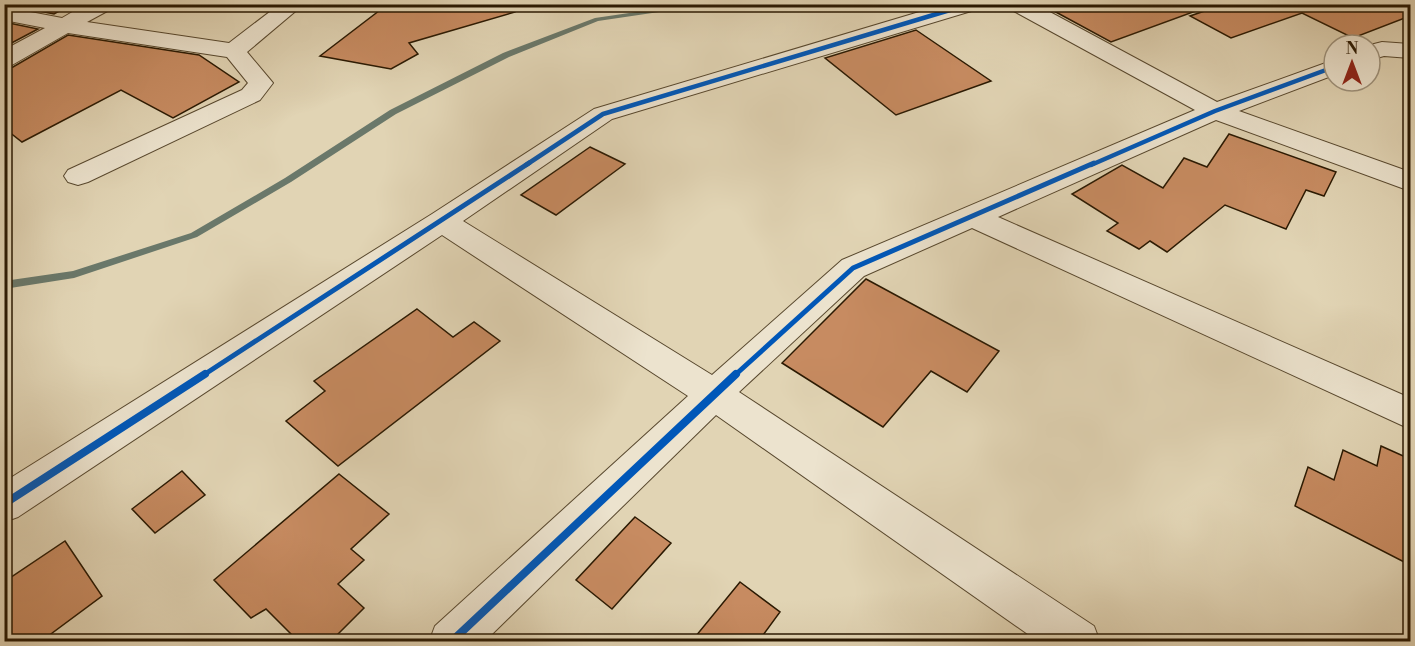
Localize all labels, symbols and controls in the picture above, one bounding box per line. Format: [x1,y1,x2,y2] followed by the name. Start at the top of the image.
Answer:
[1322,33,1382,93] north arrow
[1346,39,1359,59] text: N

